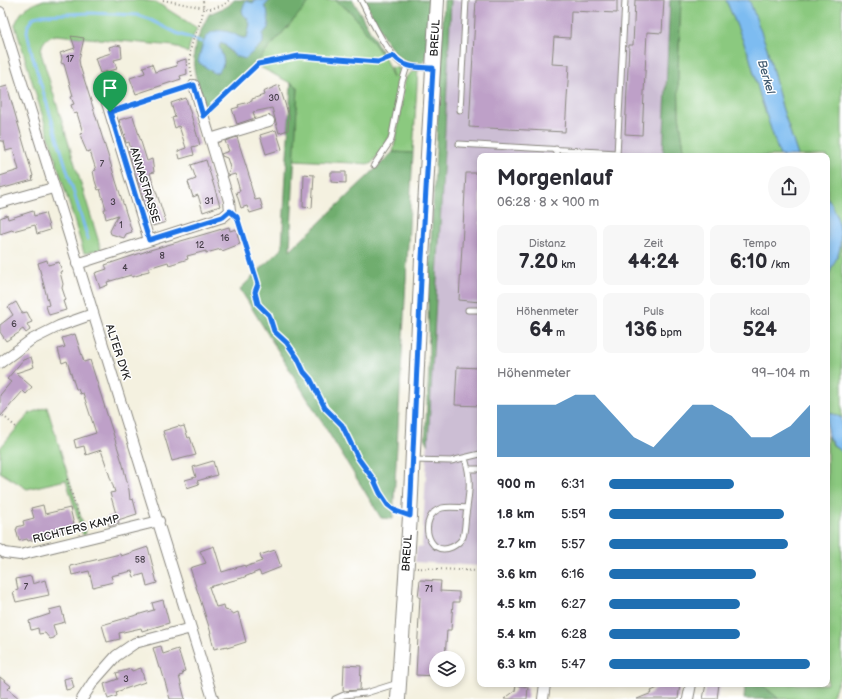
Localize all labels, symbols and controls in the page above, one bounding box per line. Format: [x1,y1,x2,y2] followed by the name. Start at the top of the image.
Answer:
[428,19,442,57] street label: BREUL
[66,54,75,65] house number: 17
[754,58,778,97] water label: Berkel
[93,71,127,112] pin
[99,77,121,99] icon: arrive
[269,93,279,104] house number: 30
[127,146,163,224] street label: ANNASTRASSE
[100,159,105,170] house number: 7
[497,165,613,192] text: Morgenlauf
[768,166,810,208] button: share
[497,194,599,210] text: 06:28 · 8 × 900 m
[204,196,214,207] house number: 31
[110,197,116,208] house number: 3
[119,220,123,231] house number: 1
[221,233,230,244] house number: 16
[529,237,566,250] text: Distanz
[644,237,663,250] text: Zeit
[743,237,777,250] text: Tempo
[196,240,205,251] house number: 12
[519,250,558,274] text: 7.20
[628,250,679,274] text: 44:24
[730,250,768,274] text: 6:10
[159,251,165,262] house number: 8
[558,258,576,271] text: km
[768,258,790,271] text: /km
[122,263,128,274] house number: 4
[516,305,578,318] text: Höhenmeter
[643,305,664,318] text: Puls
[750,305,770,318] text: kcal
[529,318,553,342] text: 64
[625,318,657,342] text: 136
[743,318,777,342] text: 524
[11,319,17,330] house number: 6
[103,322,133,382] street label: ALTER DYK
[553,326,565,339] text: m
[657,326,682,339] text: bpm
[497,365,571,381] text: Höhenmeter
[752,365,810,381] text: 99–104 m
[497,476,535,492] text: 900 m
[561,476,585,492] text: 6:31
[497,506,535,522] text: 1.8 km
[561,506,586,522] text: 5:59
[31,512,121,546] street label: RICHTERS KAMP
[399,533,415,572] street label: BREUL
[497,536,536,552] text: 2.7 km
[561,536,585,552] text: 5:57
[135,555,145,566] house number: 58
[497,566,537,582] text: 3.6 km
[561,566,585,582] text: 6:16
[24,582,29,593] house number: 7
[425,584,433,595] house number: 71
[497,596,536,612] text: 4.5 km
[561,596,586,612] text: 6:27
[497,626,536,642] text: 5.4 km
[561,626,587,642] text: 6:28
[429,651,465,687] map controls
[429,651,465,687] button: layers
[497,656,537,672] text: 6.3 km
[561,656,585,672] text: 5:47
[123,674,129,685] house number: 3

